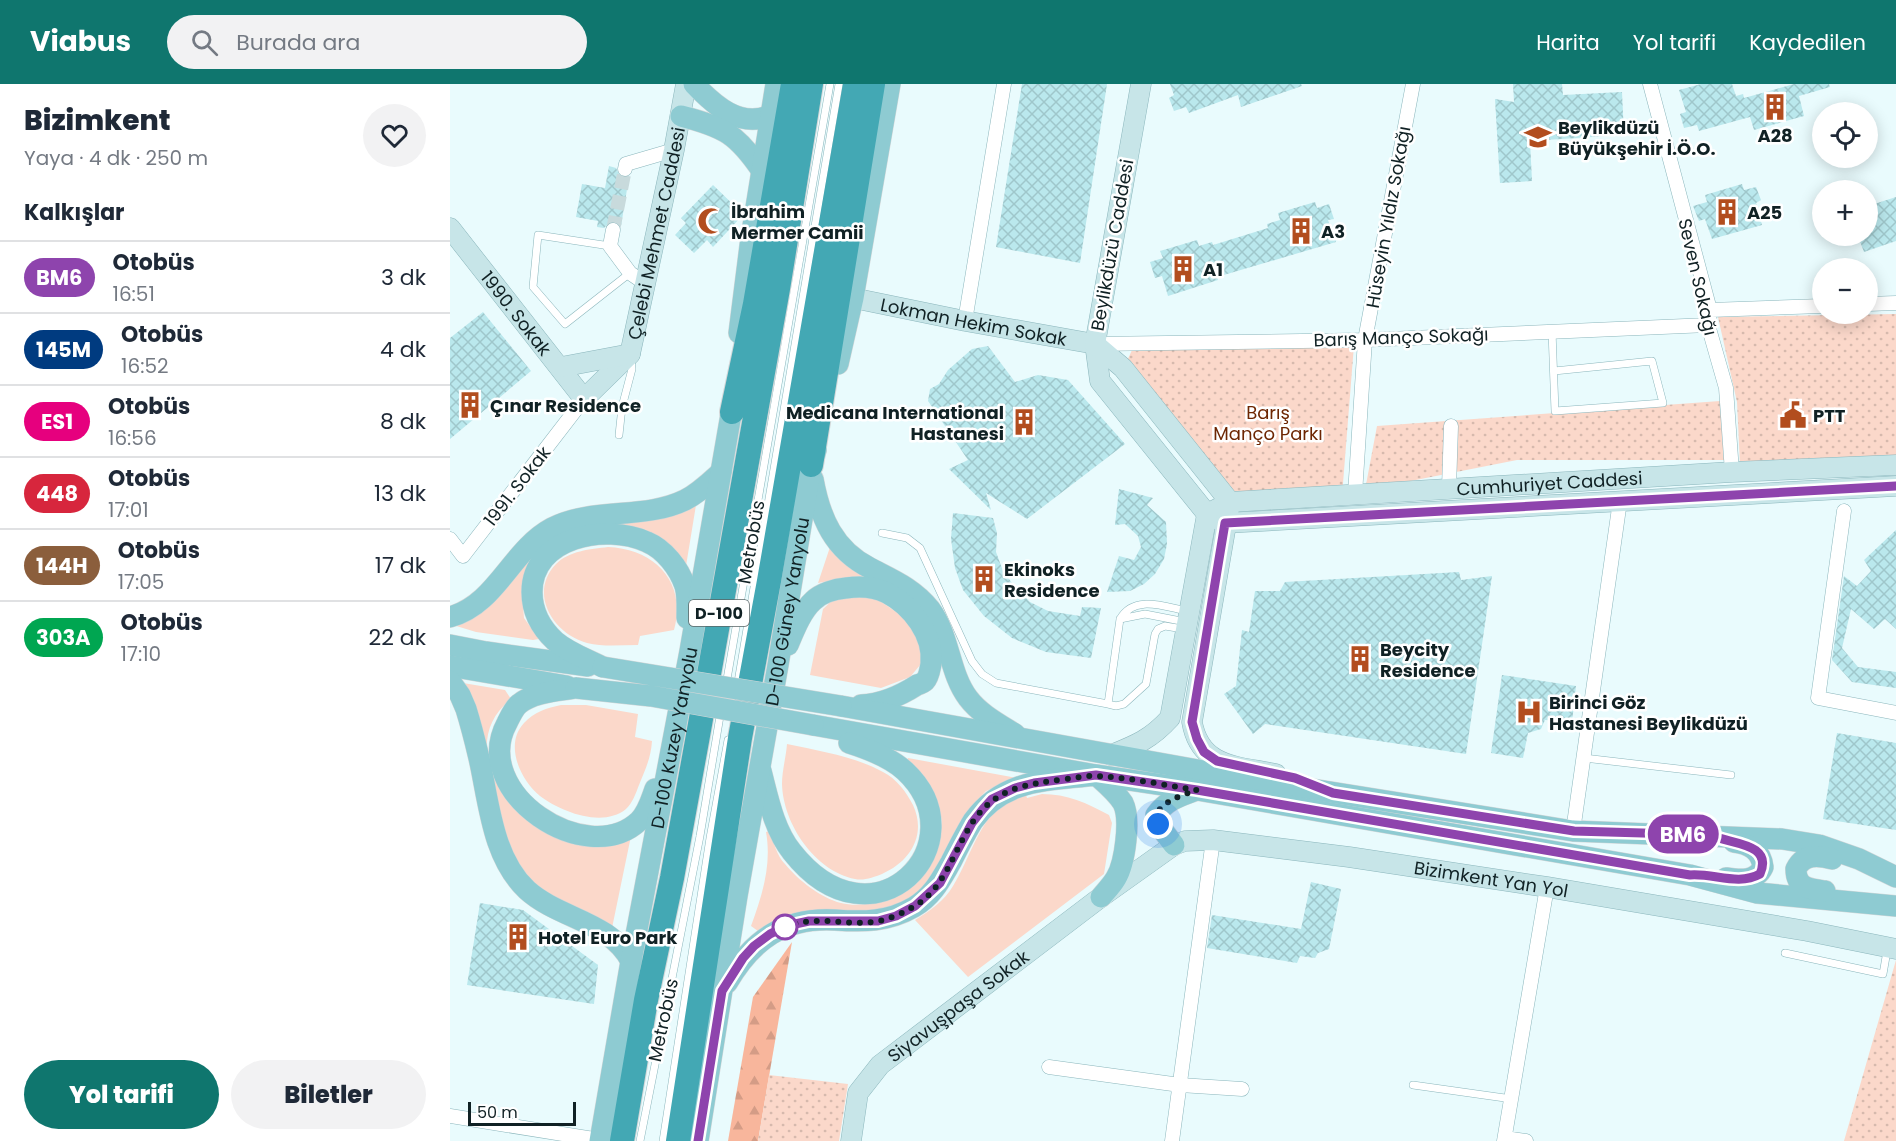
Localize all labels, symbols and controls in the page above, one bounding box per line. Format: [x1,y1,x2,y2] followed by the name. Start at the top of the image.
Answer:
[167,15,587,69] search box
[30,22,131,61] text: Viabus
[188,26,221,59] icon: search
[236,27,360,58] text: Burada ara
[1536,28,1600,57] text: Harita
[1633,28,1716,57] text: Yol tarifi
[1749,28,1866,57] text: Kaydedilen
[1760,92,1790,122] building icon: A28
[24,101,170,140] text: Bizimkent
[1812,102,1878,324] map controls
[1812,102,1878,168] button: locate
[363,104,426,167] button: heart
[1558,115,1716,161] place label: Beylikdüzü Büyükşehir İ.Ö.O.
[1523,122,1553,152] school or university icon: Beylikdüzü Büyükşehir İ.Ö.O.
[1757,123,1793,148] place label: A28
[1360,124,1416,310] street label: Hüseyin Yıldız Sokağı
[621,125,690,342] street label: Çelebi Mehmet Caddesi
[24,144,208,172] text: Yaya · 4 dk · 250 m
[1085,157,1139,333] street label: Beylikdüzü Caddesi
[1812,180,1878,246] button: +
[24,197,125,228] text: Kalkışlar
[1712,197,1742,227] building icon: A25
[731,199,864,245] place label: İbrahim Mermer Camii
[1747,200,1782,225] place label: A25
[696,206,726,236] mosque icon: İbrahim Mermer Camii
[1286,216,1316,246] building icon: A3
[1672,216,1724,338] street label: Seven Sokağı
[1321,219,1345,244] place label: A3
[113,247,195,278] text: Otobüs
[1168,254,1198,284] building icon: A1
[1203,257,1223,282] place label: A1
[1812,258,1878,324] button: −
[381,262,426,293] text: 3 dk
[36,263,83,292] text: BM6
[476,265,558,361] street label: 1990. Sokak
[113,280,155,308] text: 16:51
[878,291,1070,351] street label: Lokman Hekim Sokak
[121,319,203,350] text: Otobüs
[1313,321,1489,353] street label: Barış Manço Sokağı
[380,334,426,365] text: 4 dk
[36,335,91,364] text: 145M
[121,352,168,380] text: 16:52
[455,390,485,420] building icon: Çınar Residence
[108,391,190,422] text: Otobüs
[490,393,641,418] place label: Çınar Residence
[786,400,1004,446] place label: Medicana International Hastanesi
[1213,400,1323,446] park label: Barış Manço Parkı
[1778,400,1808,430] public building icon: PTT
[1813,403,1846,428] place label: PTT
[380,406,426,437] text: 8 dk
[41,407,73,436] text: ES1
[1009,407,1039,437] building icon: Medicana International Hastanesi
[108,424,157,452] text: 16:56
[478,440,557,531] street label: 1991. Sokak
[108,463,190,494] text: Otobüs
[1456,465,1643,501] street label: Cumhuriyet Caddesi
[374,478,426,509] text: 13 dk
[36,479,78,508] text: 448
[108,496,149,524] text: 17:01
[731,498,771,586] street label: Metrobüs
[759,515,815,708] street label: D-100 Güney Yanyolu
[118,535,200,566] text: Otobüs
[375,550,426,581] text: 17 dk
[36,551,88,580] text: 144H
[1004,557,1100,603] place label: Ekinoks Residence
[969,564,999,594] building icon: Ekinoks Residence
[118,568,164,596] text: 17:05
[689,600,749,626] road number: D-100
[121,607,203,638] text: Otobüs
[369,622,426,653] text: 22 dk
[36,623,91,652] text: 303A
[1380,637,1476,683] place label: Beycity Residence
[121,640,161,668] text: 17:10
[1345,644,1375,674] building icon: Beycity Residence
[644,645,703,831] street label: D-100 Kuzey Yanyolu
[1549,690,1748,736] place label: Birinci Göz Hastanesi Beylikdüzü
[1514,697,1544,727] hospital icon: Birinci Göz Hastanesi Beylikdüzü
[1143,809,1173,839] your location
[1648,814,1718,854] line badge: BM6
[1660,820,1706,849] text: BM6
[1412,855,1570,903] street label: Bizimkent Yan Yol
[772,914,798,940] unlabelled marker
[503,922,533,952] building icon: Hotel Euro Park
[538,925,678,950] place label: Hotel Euro Park
[882,943,1035,1068] street label: Siyavuşpaşa Sokak
[642,976,684,1064] street label: Metrobüs
[24,1060,219,1129] button: Yol tarifi
[231,1060,426,1129] button: Biletler
[468,1099,576,1126] scale bar
[477,1101,518,1124] text: 50 m

